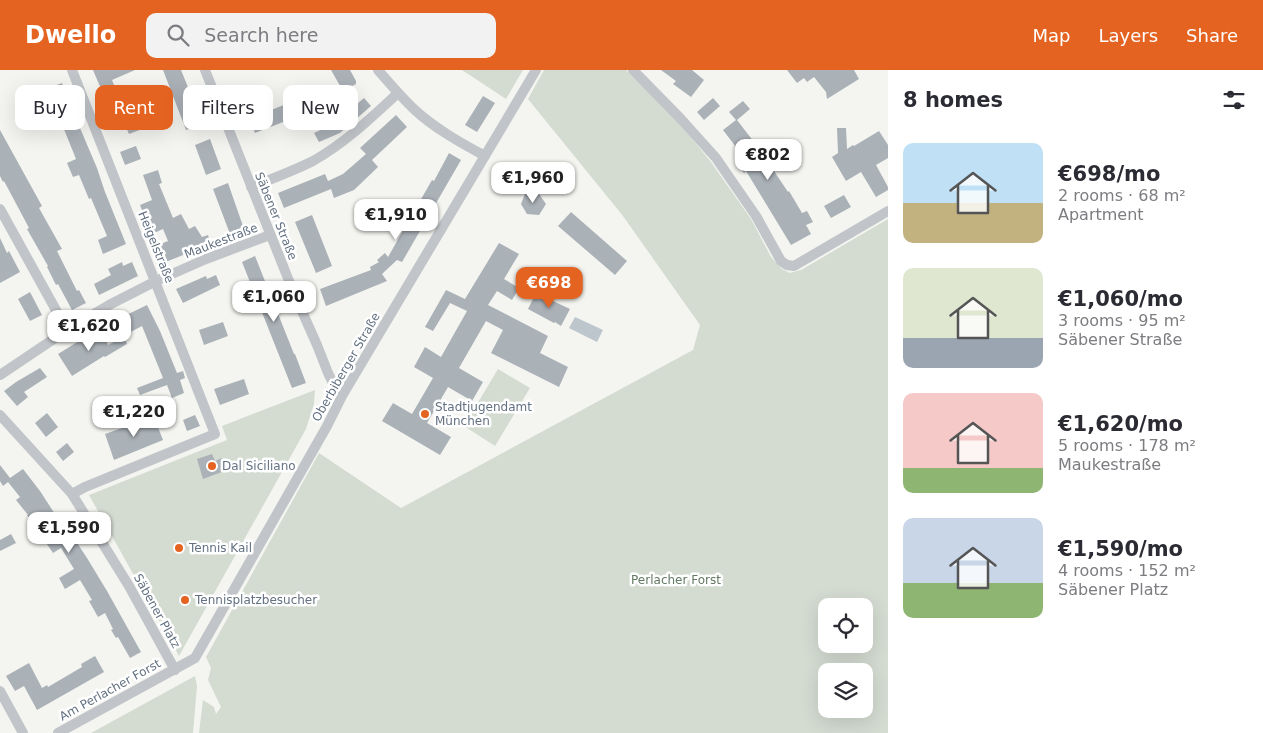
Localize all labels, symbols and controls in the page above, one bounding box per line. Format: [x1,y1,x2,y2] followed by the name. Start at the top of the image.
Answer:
[146,13,496,58] search box
[25,21,116,49] text: Dwello
[164,21,192,49] icon: search
[204,24,318,46] text: Search here
[1032,25,1070,46] text: Map
[1098,25,1158,46] text: Layers
[1186,25,1238,46] text: Share
[15,85,85,130] chip: Buy
[95,85,173,130] chip: Rent
[183,85,273,130] chip: Filters
[283,85,358,130] chip: New
[1220,86,1248,114] icon: filters
[903,88,1003,112] text: 8 homes
[738,138,798,181] pin: €802
[746,145,790,164] text: €802
[492,162,574,204] pin: €1,960
[1058,162,1160,186] text: €698/mo
[943,163,1003,223] icon: home
[502,168,564,187] text: €1,960
[252,170,300,262] street label: Säbener Straße
[1058,186,1186,205] text: 2 rooms · 68 m²
[355,198,437,241] pin: €1,910
[365,205,427,224] text: €1,910
[1058,205,1144,224] text: Apartment
[135,209,177,285] street label: Heigelstraße
[182,221,260,261] street label: Maukestraße
[519,266,579,309] pin: €698
[527,273,571,292] text: €698
[233,280,315,323] pin: €1,060
[243,287,305,306] text: €1,060
[1058,287,1183,311] text: €1,060/mo
[943,288,1003,348] icon: home
[48,310,130,352] pin: €1,620
[309,310,383,424] street label: Oberbiberger Straße
[1058,311,1186,330] text: 3 rooms · 95 m²
[58,316,120,335] text: €1,620
[1058,330,1182,349] text: Säbener Straße
[93,396,175,438] pin: €1,220
[435,400,532,428] place label: Stadtjugendamt München
[103,402,165,421] text: €1,220
[419,408,431,420] marker: Stadtjugendamt München
[1058,412,1183,436] text: €1,620/mo
[943,413,1003,473] icon: home
[1058,436,1196,455] text: 5 rooms · 178 m²
[1058,455,1161,474] text: Maukestraße
[222,459,296,473] place label: Dal Siciliano
[206,460,218,472] marker: Dal Siciliano
[28,512,110,554] pin: €1,590
[38,518,100,537] text: €1,590
[1058,537,1183,561] text: €1,590/mo
[943,538,1003,598] icon: home
[188,541,252,555] place label: Tennis Kail
[173,542,185,554] marker: Tennis Kail
[1058,561,1196,580] text: 4 rooms · 152 m²
[131,571,183,651] street label: Säbener Platz
[631,573,721,587] park label: Perlacher Forst
[1058,580,1168,599] text: Säbener Platz
[194,593,317,607] place label: Tennisplatzbesucher
[179,594,191,606] marker: Tennisplatzbesucher
[818,598,873,718] map controls
[818,598,873,653] button: locate
[57,656,163,724] street label: Am Perlacher Forst
[818,663,873,718] button: layers

